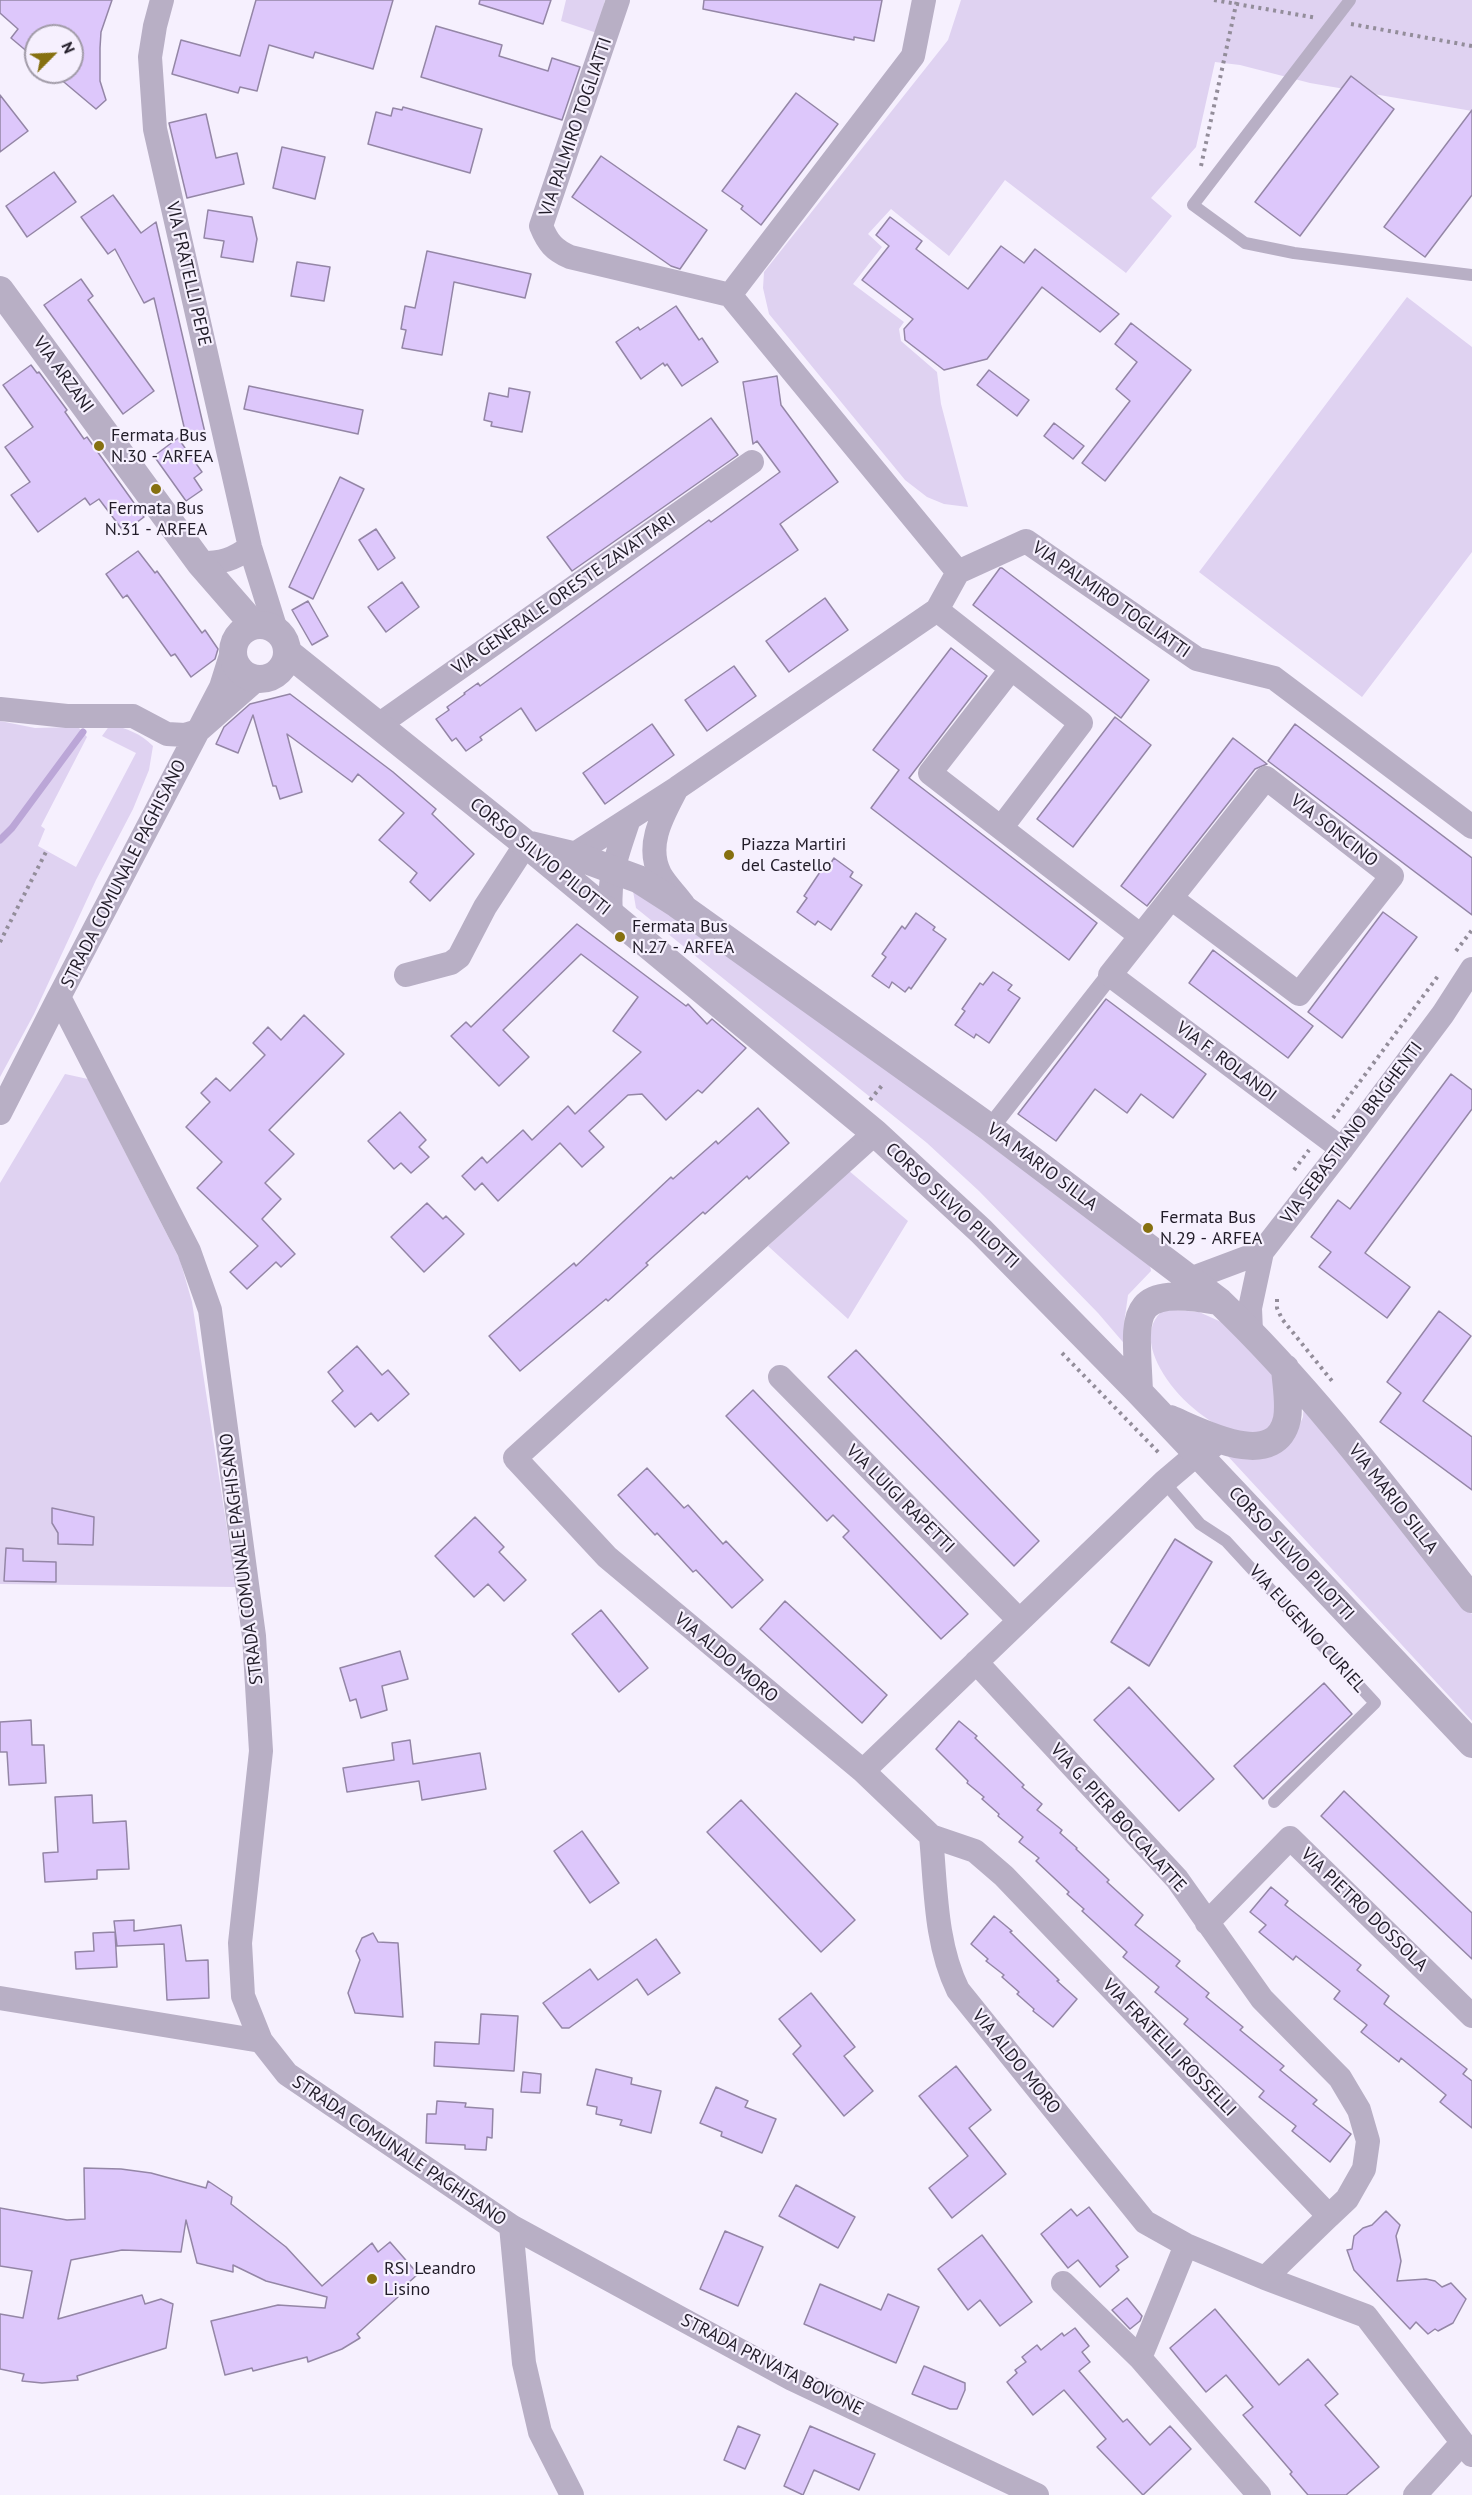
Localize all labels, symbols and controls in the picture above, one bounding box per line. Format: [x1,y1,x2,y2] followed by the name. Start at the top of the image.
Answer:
[24,24,84,84] north arrow
[535,35,617,219] street label: VIA PALMIRO TOGLIATTI
[57,39,80,56] text: N
[161,200,215,348] street label: VIA FRATELLI PEPE
[28,333,98,417] street label: VIA ARZANI
[111,425,213,468] place label: Fermata Bus N.30 - ARFEA
[92,439,106,453] marker: Fermata Bus N.30 - ARFEA
[149,482,163,496] marker: Fermata Bus N.31 - ARFEA
[105,498,207,540] place label: Fermata Bus N.31 - ARFEA
[448,508,680,680] street label: VIA GENERALE ORESTE ZAVATTARI
[1028,537,1194,663] street label: VIA PALMIRO TOGLIATTI
[57,756,191,992] street label: STRADA COMUNALE PAGHISANO
[1286,790,1382,872] street label: VIA SONCINO
[465,794,615,920] street label: CORSO SILVIO PILOTTI
[741,834,846,876] place label: Piazza Martiri del Castello
[722,848,736,862] marker: Piazza Martiri del Castello
[632,916,734,958] place label: Fermata Bus N.27 - ARFEA
[613,930,627,944] marker: Fermata Bus N.27 - ARFEA
[1172,1017,1280,1107] street label: VIA F. ROLANDI
[1277,1038,1427,1228] street label: VIA SEBASTIANO BRIGHENTI
[983,1118,1101,1216] street label: VIA MARIO SILLA
[881,1139,1023,1273] street label: CORSO SILVIO PILOTTI
[1160,1207,1262,1250] place label: Fermata Bus N.29 - ARFEA
[1141,1221,1155,1235] marker: Fermata Bus N.29 - ARFEA
[216,1432,268,1686] street label: STRADA COMUNALE PAGHISANO
[841,1440,959,1558] street label: VIA LUIGI RAPETTI
[1344,1440,1442,1558] street label: VIA MARIO SILLA
[1224,1483,1358,1625] street label: CORSO SILVIO PILOTTI
[1244,1561,1370,1697] street label: VIA EUGENIO CURIEL
[670,1608,782,1708] street label: VIA ALDO MORO
[1046,1739,1190,1897] street label: VIA G. PIER BOCCALATTE
[1296,1844,1432,1976] street label: VIA PIETRO DOSSOLA
[1098,1975,1240,2121] street label: VIA FRATELLI ROSSELLI
[967,2005,1065,2119] street label: VIA ALDO MORO
[288,2071,510,2231] street label: STRADA COMUNALE PAGHISANO
[384,2258,476,2300] place label: RSI Leandro Lisino
[365,2272,379,2286] marker: RSI Leandro Lisino
[677,2310,867,2420] street label: STRADA PRIVATA BOVONE

